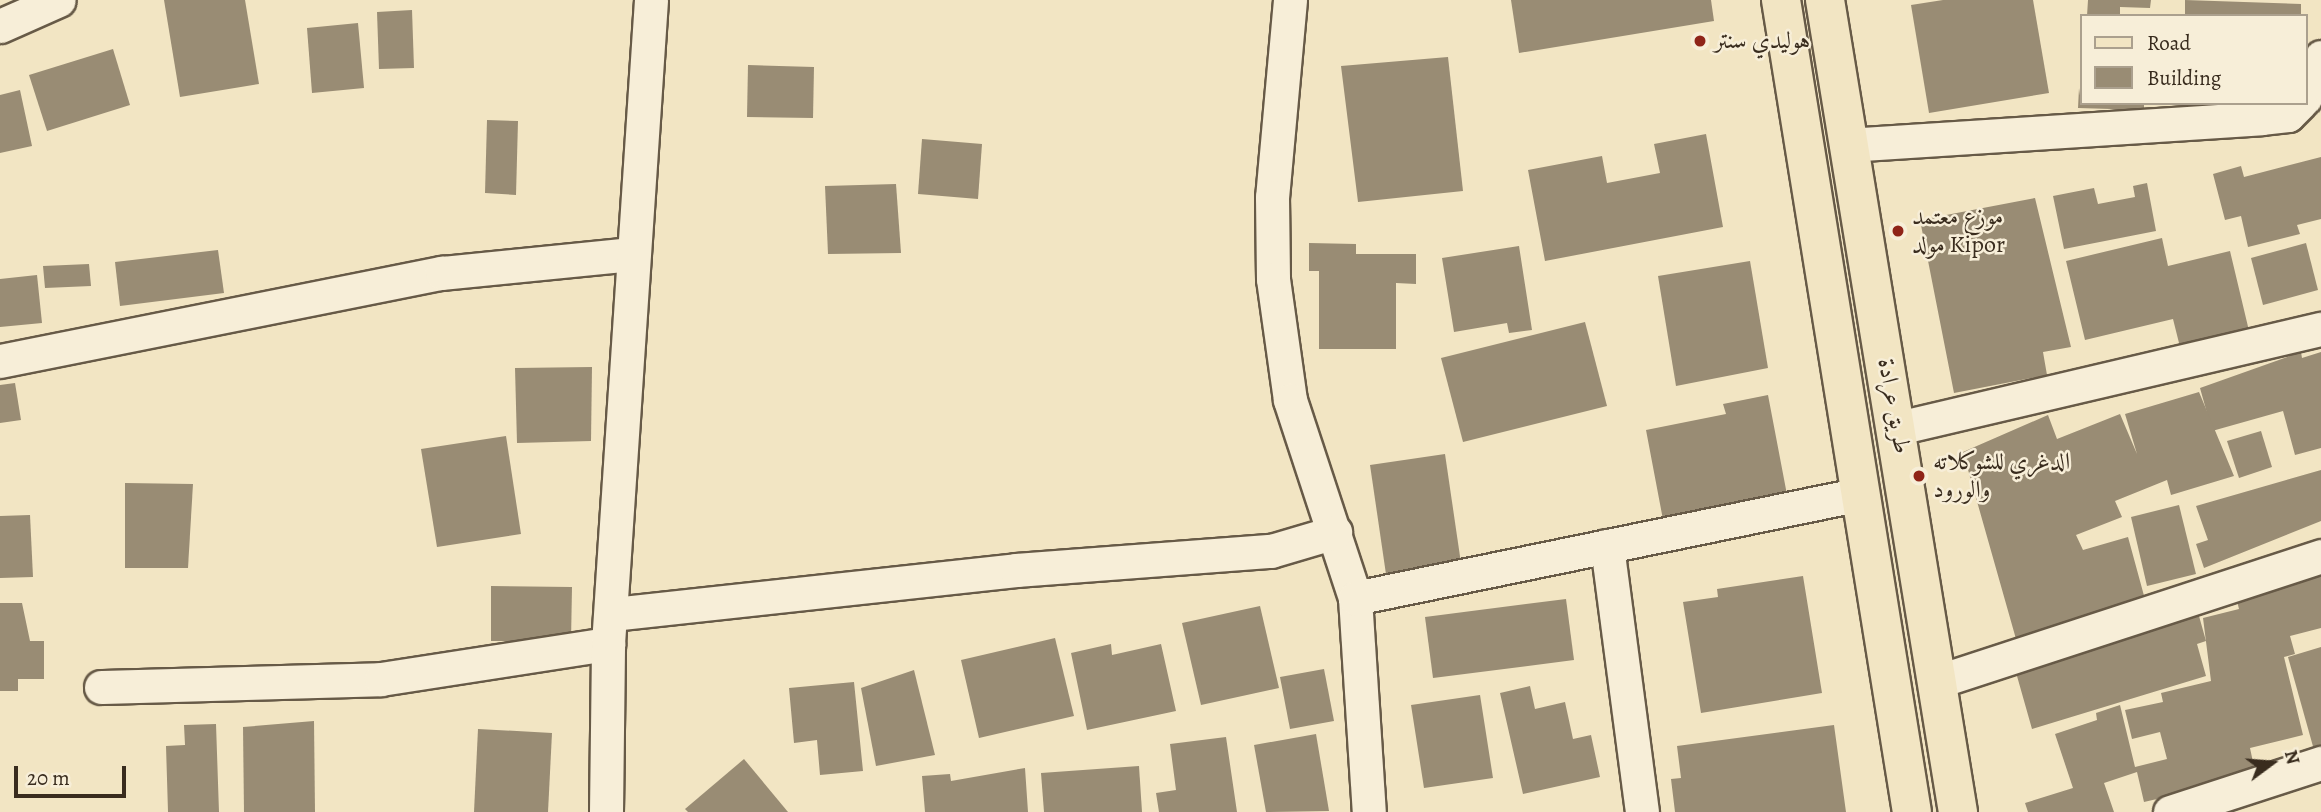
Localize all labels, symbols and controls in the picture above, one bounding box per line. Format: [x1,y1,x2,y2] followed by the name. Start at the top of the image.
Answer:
[2080,14,2307,105] legend
[1714,27,1810,55] place label: هوليدي سنتر
[2147,29,2191,57] text: Road
[1692,33,1708,49] marker: هوليدي سنتر
[2147,64,2221,92] text: Building
[1912,203,2005,259] place label: موزع معتمد مولد Kipor
[1890,223,1906,239] marker: موزع معتمد مولد Kipor
[1871,356,1917,456] street label: طريق عرادة
[1933,448,2070,504] place label: الدغري للشوكلاته والورود
[1911,468,1927,484] marker: الدغري للشوكلاته والورود
[2237,728,2307,798] north arrow
[2278,747,2307,767] text: N
[18,752,130,796] scale bar
[27,764,70,792] text: 20 m

